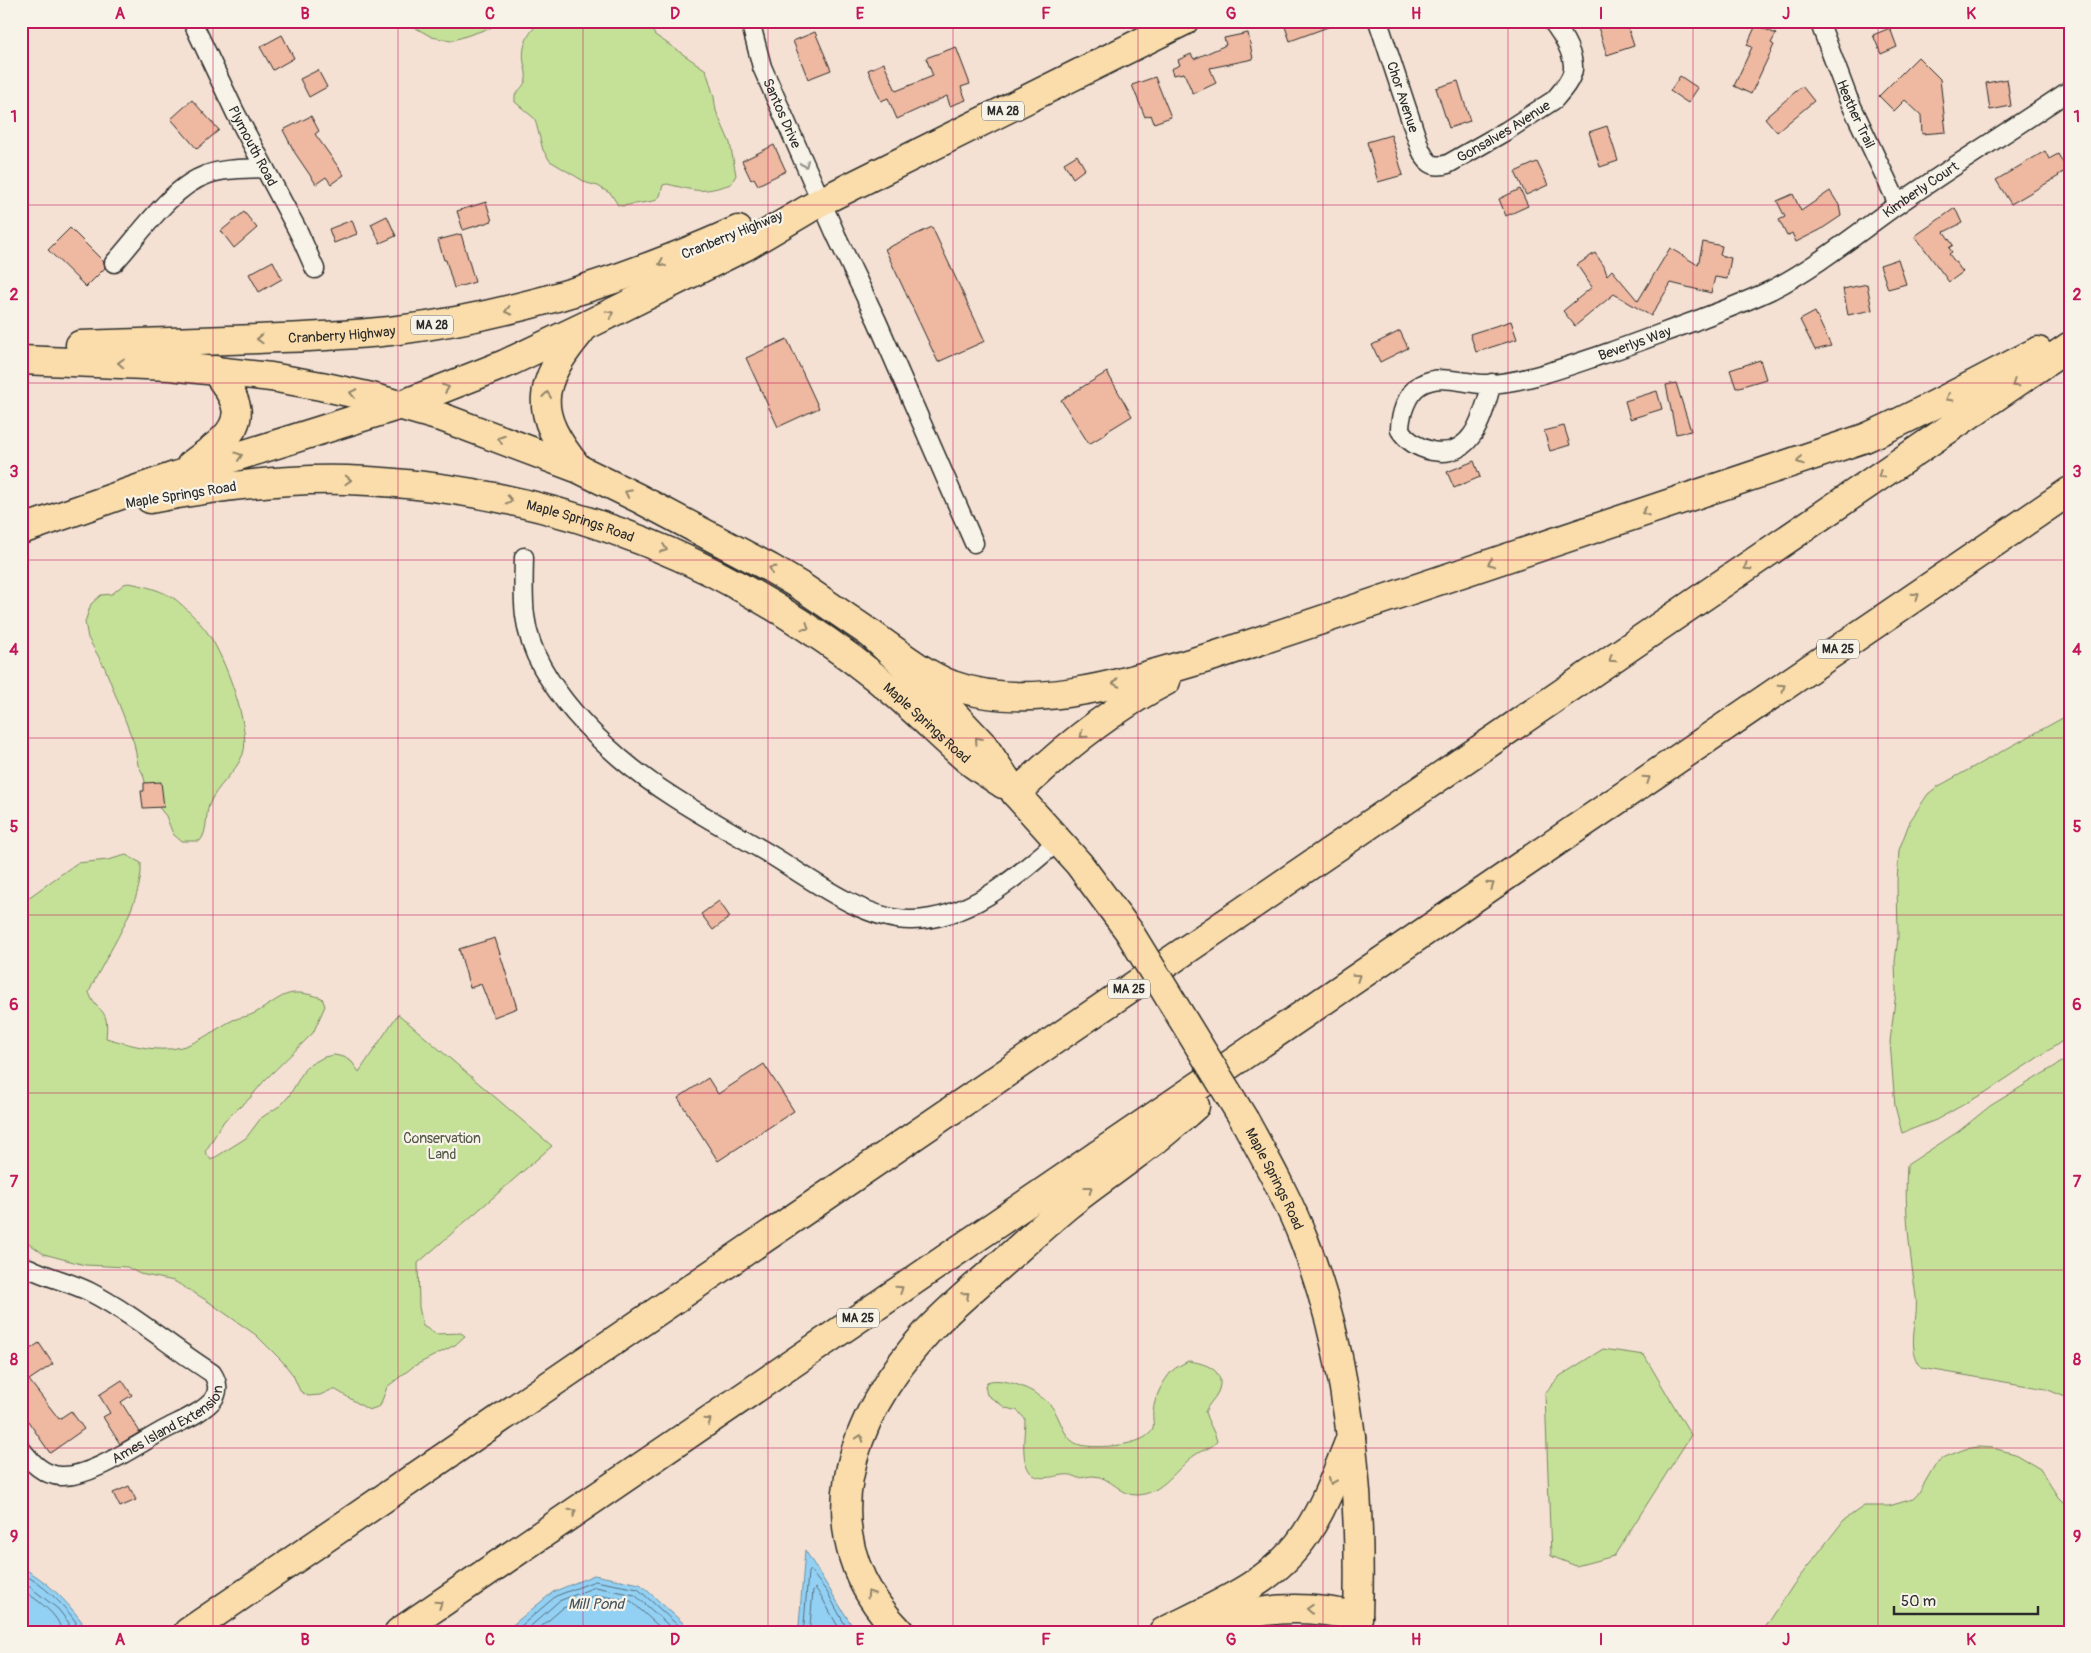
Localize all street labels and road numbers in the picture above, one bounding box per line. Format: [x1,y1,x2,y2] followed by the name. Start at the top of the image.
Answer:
[1383,59,1423,135] street label: Chor Avenue
[760,76,805,151] street label: Santos Drive
[1833,77,1879,151] street label: Heather Trail
[1454,96,1553,166] street label: Gonsalves Avenue
[982,102,1024,120] road number: MA 28
[225,103,281,189] street label: Plymouth Road
[1879,157,1962,221] street label: Kimberly Court
[679,207,785,263] street label: Cranberry Highway
[411,316,453,334] road number: MA 28
[288,322,396,346] street label: Cranberry Highway
[1596,322,1673,364] street label: Beverlys Way
[124,478,238,512] street label: Maple Springs Road
[525,496,637,545] street label: Maple Springs Road
[1817,640,1859,659] road number: MA 25
[880,679,974,767] street label: Maple Springs Road
[1108,980,1150,999] road number: MA 25
[1242,1125,1307,1232] street label: Maple Springs Road
[837,1309,879,1328] road number: MA 25
[109,1385,226,1467] street label: Ames Island Extension

